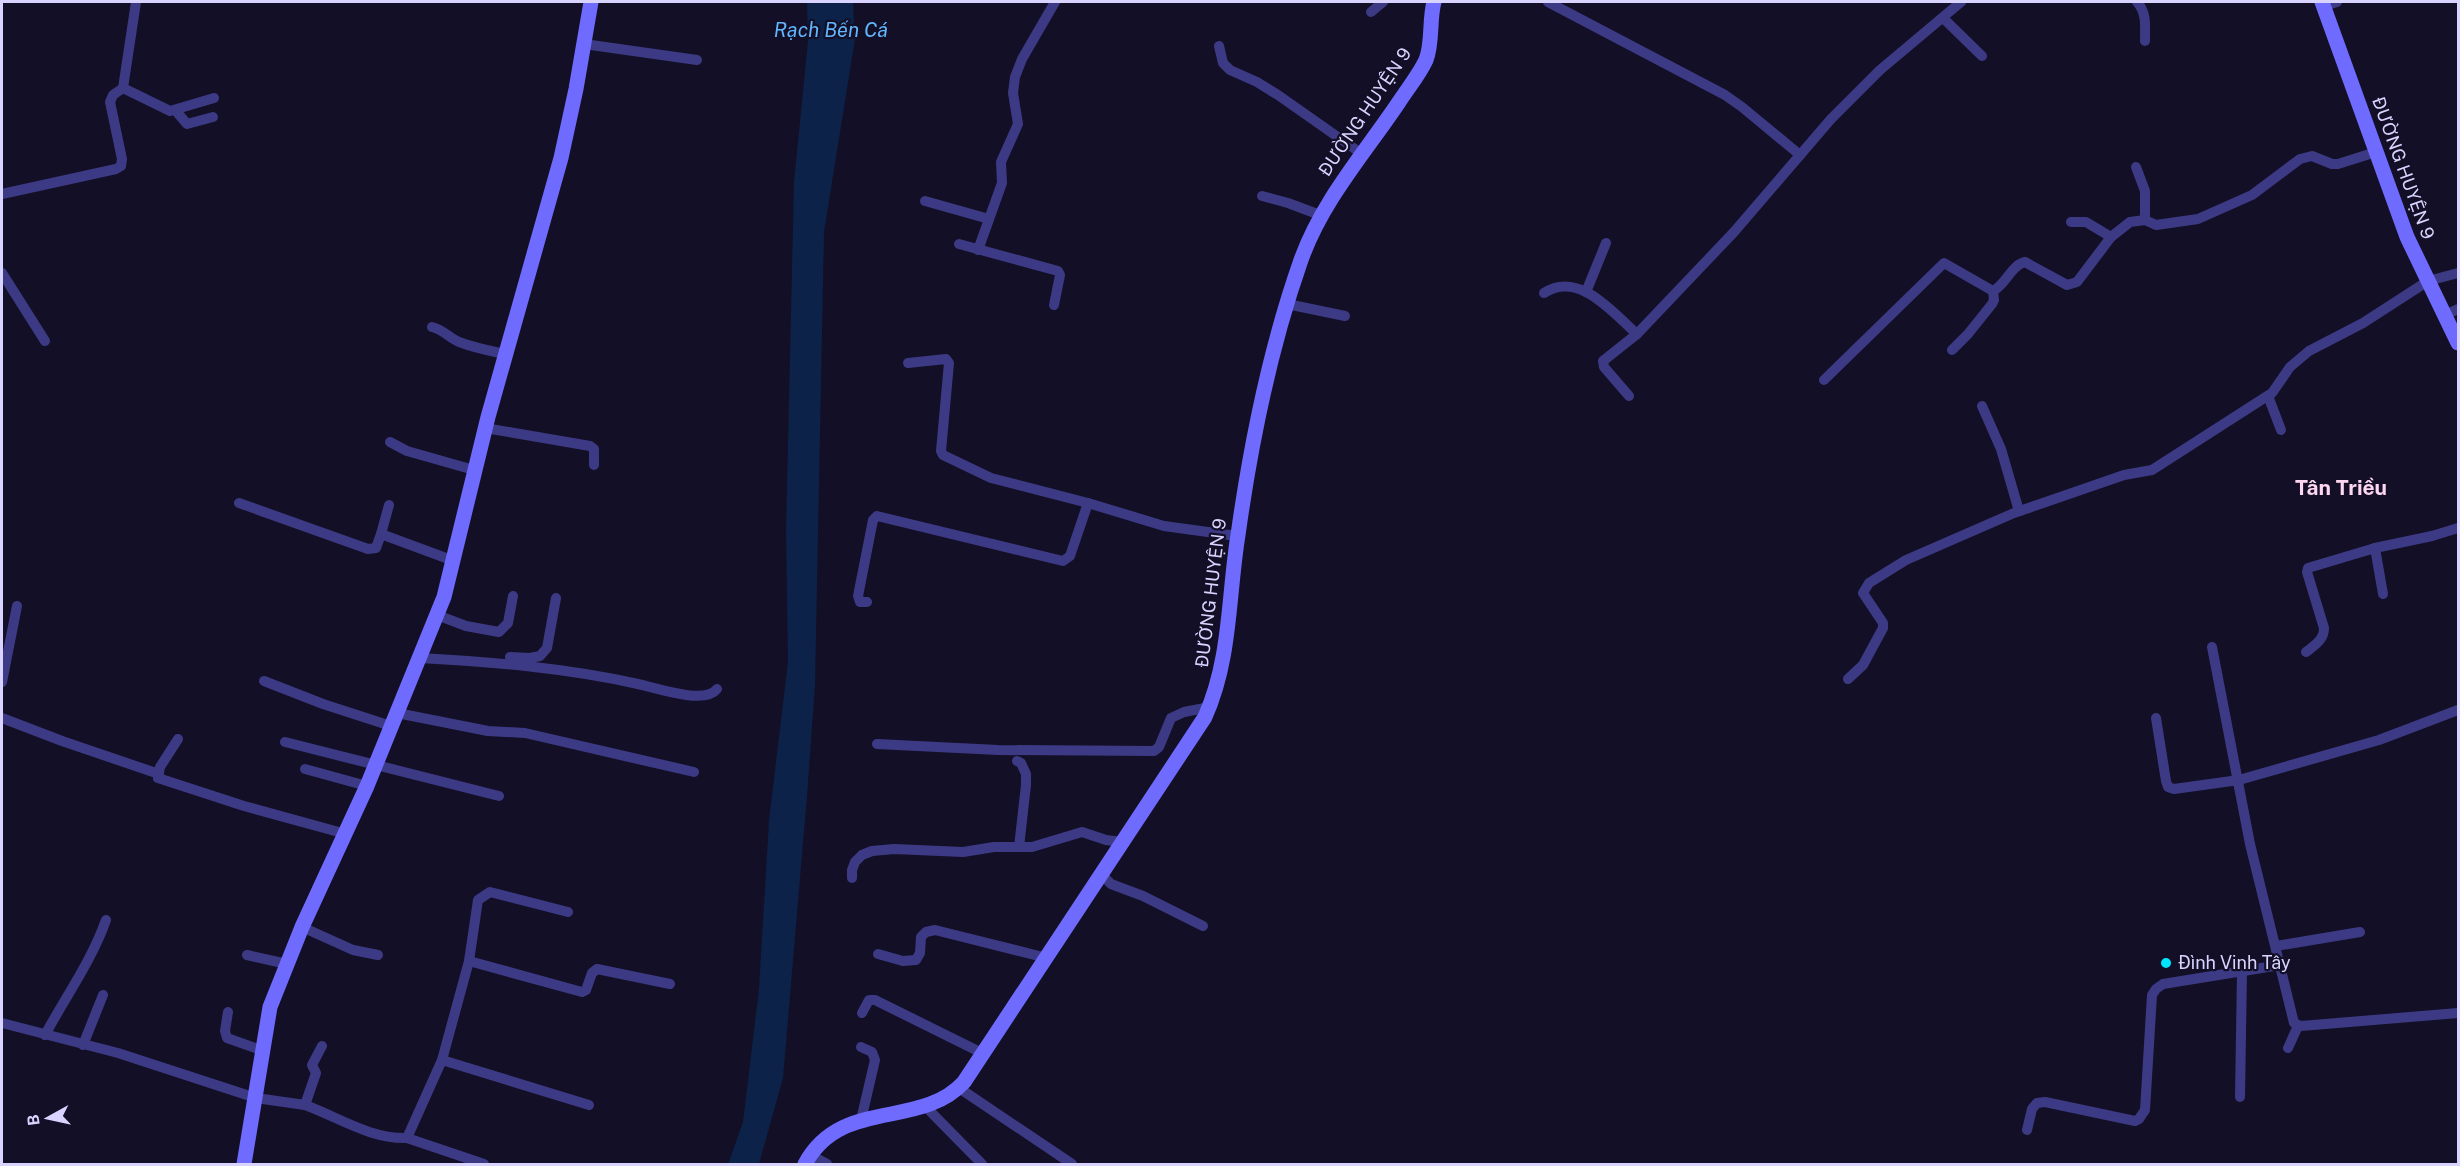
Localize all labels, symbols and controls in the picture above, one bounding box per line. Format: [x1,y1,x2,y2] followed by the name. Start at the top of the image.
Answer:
[774,18,888,42] water label: Rạch Bến Cá
[1313,43,1415,180] street label: ĐƯỜNG HUYỆN 9
[2368,93,2440,242] street label: ĐƯỜNG HUYỆN 9
[2295,475,2387,500] district label: Tân Triều
[1190,517,1230,669] street label: ĐƯỜNG HUYỆN 9
[2178,952,2291,973] place label: Đình Vinh Tây
[2159,956,2173,970] marker: Đình Vinh Tây
[18,1088,78,1148] north arrow
[23,1113,44,1127] text: B

